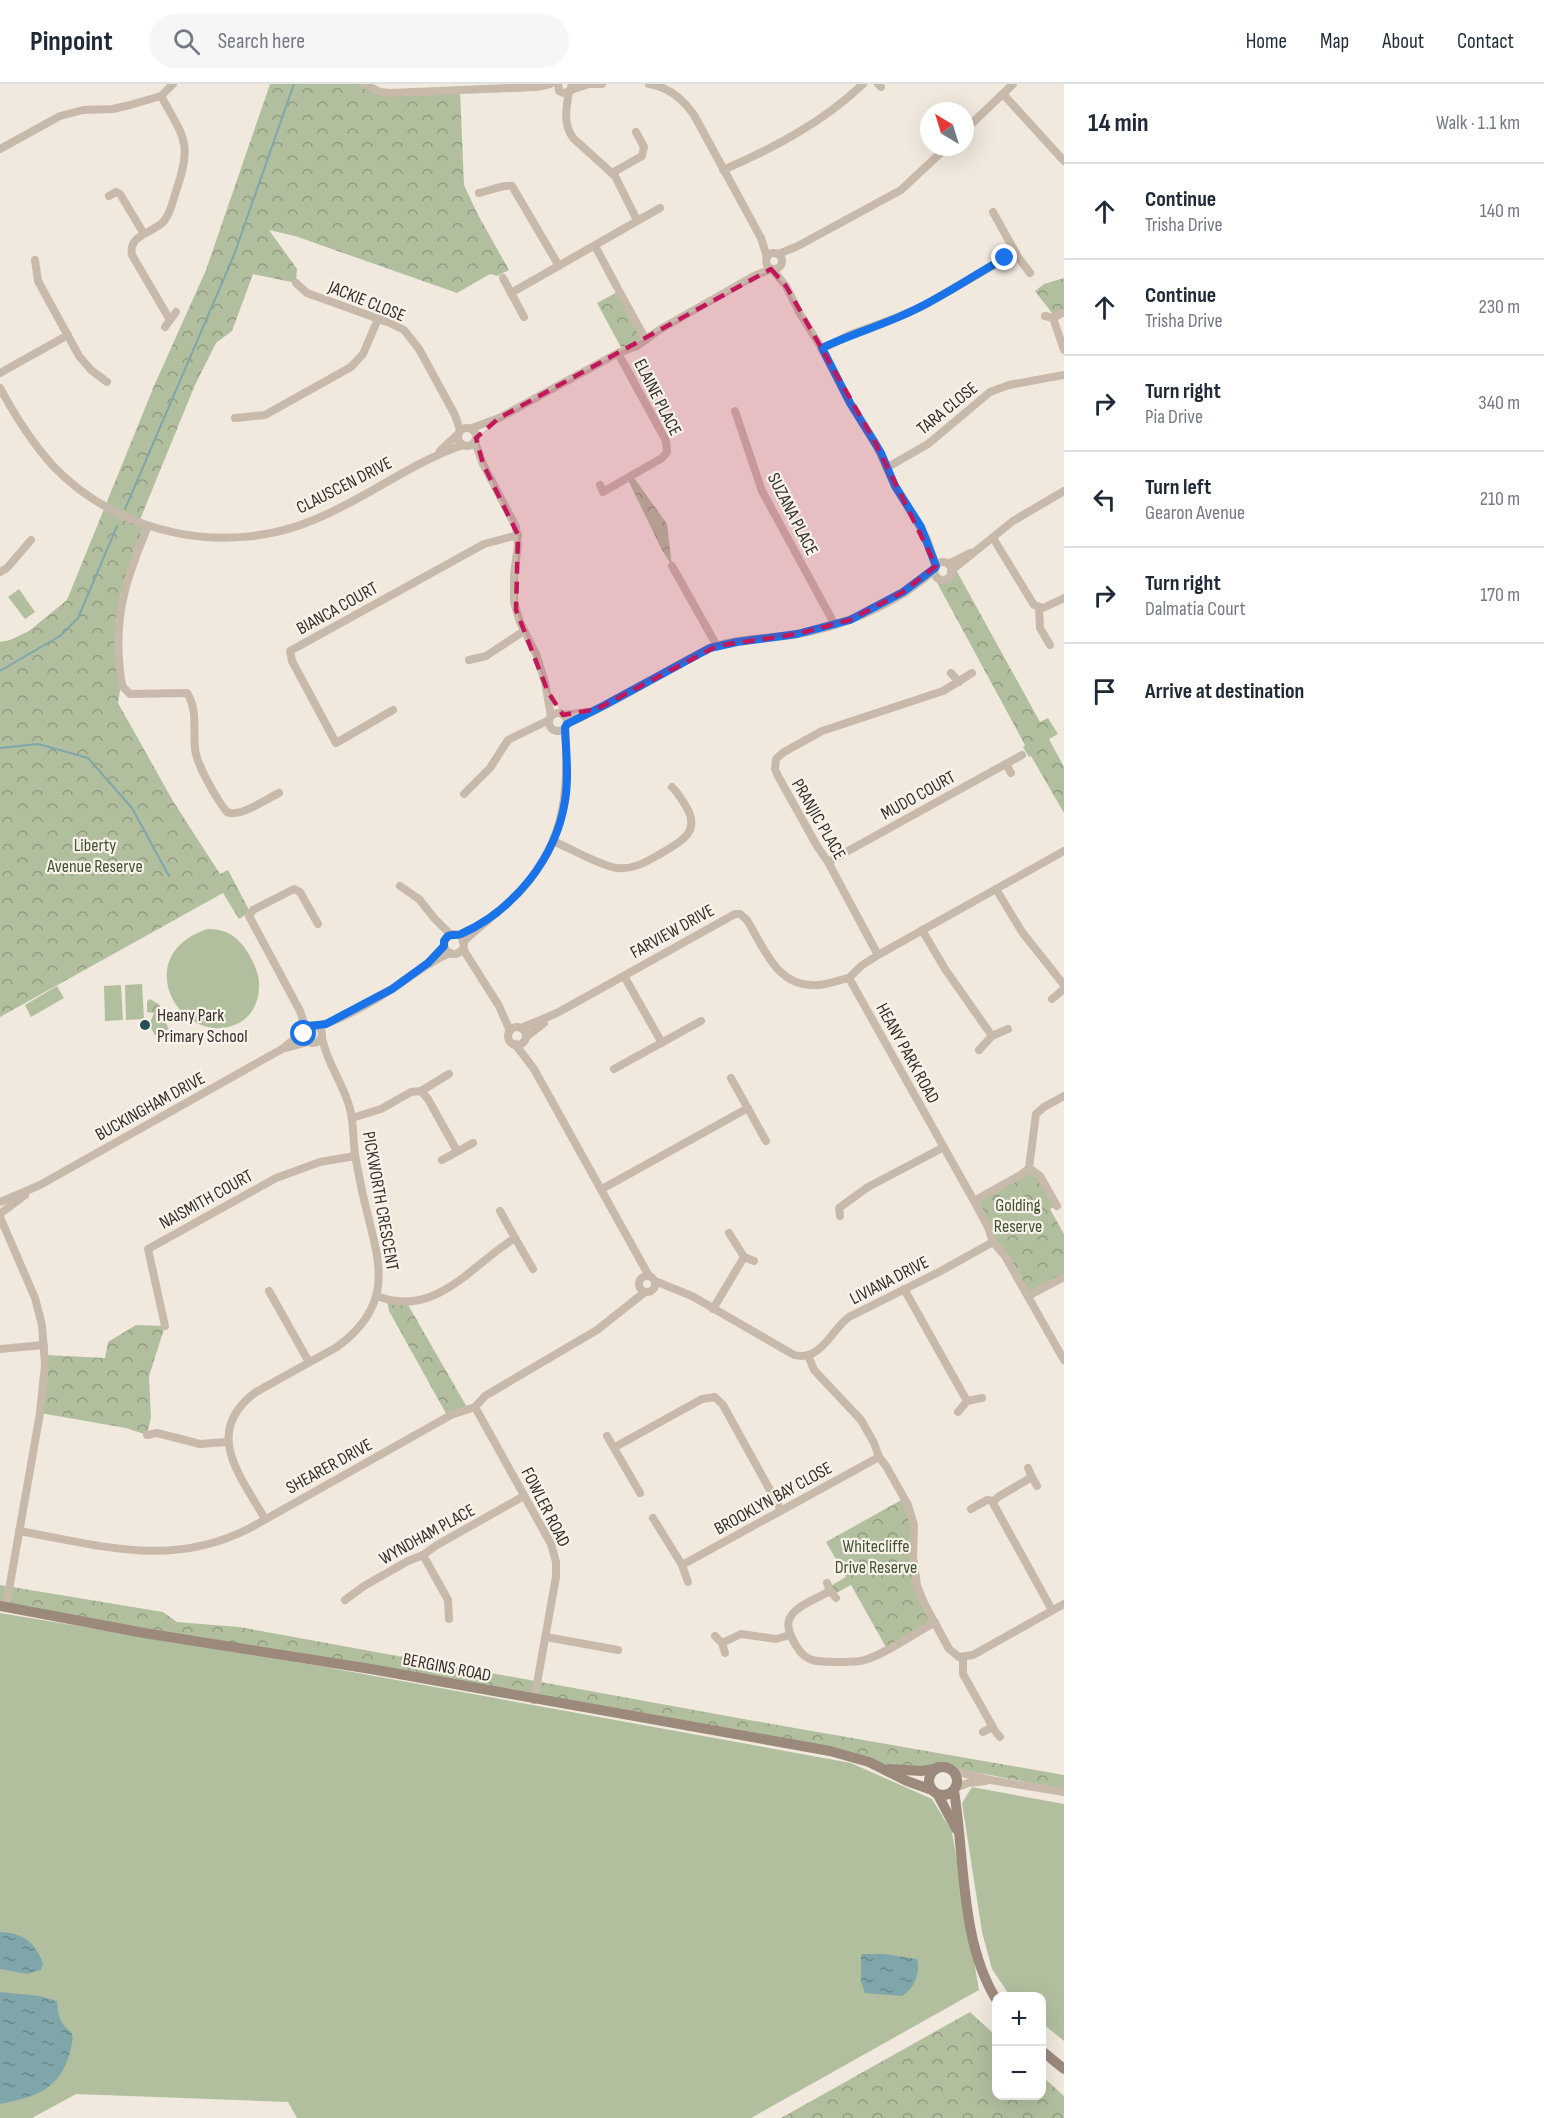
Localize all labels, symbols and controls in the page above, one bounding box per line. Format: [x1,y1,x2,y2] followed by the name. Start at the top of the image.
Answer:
[149,14,569,68] search box
[30,25,113,58] text: Pinpoint
[170,25,203,58] icon: search
[218,28,305,55] text: Search here
[1246,29,1287,54] text: Home
[1320,29,1349,54] text: Map
[1382,29,1424,54] text: About
[1457,29,1514,54] text: Contact
[920,102,974,156] north arrow
[1088,108,1149,139] text: 14 min
[1436,111,1520,135] text: Walk · 1.1 km
[1145,186,1216,213] text: Continue
[1088,195,1121,228] icon: ahead
[1480,199,1520,223] text: 140 m
[1145,213,1223,237] text: Trisha Drive
[991,244,1017,270] route end
[324,276,408,326] street label: JACKIE CLOSE
[1145,282,1216,309] text: Continue
[1088,291,1121,324] icon: ahead
[1478,295,1520,319] text: 230 m
[1145,309,1223,333] text: Trisha Drive
[629,355,686,439] street label: ELAINE PLACE
[913,378,982,439] street label: TARA CLOSE
[1145,378,1221,405] text: Turn right
[1088,387,1121,420] icon: right
[1478,391,1520,415] text: 340 m
[1145,405,1203,429] text: Pia Drive
[293,452,395,518] street label: CLAUSCEN DRIVE
[763,470,822,559] street label: SUZANA PLACE
[1145,474,1211,501] text: Turn left
[1088,483,1121,516] icon: left
[1480,487,1520,511] text: 210 m
[1145,501,1245,525] text: Gearon Avenue
[1145,570,1221,597] text: Turn right
[293,578,382,639] street label: BIANCA COURT
[1088,579,1121,612] icon: right
[1480,583,1520,607] text: 170 m
[1145,597,1246,621] text: Dalmatia Court
[1088,675,1121,708] icon: arrive
[1145,678,1304,705] text: Arrive at destination
[877,766,959,824] street label: MUDO COURT
[787,775,850,863] street label: PRANJIC PLACE
[46,835,143,877] park label: Liberty Avenue Reserve
[627,900,718,963] street label: FARVIEW DRIVE
[871,999,944,1107] street label: HEANY PARK ROAD
[157,1005,248,1047] place label: Heany Park Primary School
[138,1018,152,1032] marker: Heany Park Primary School
[290,1020,316,1046] route start
[92,1068,209,1145] street label: BUCKINGHAM DRIVE
[358,1130,403,1272] street label: PICKWORTH CRESCENT
[156,1165,257,1234] street label: NAISMITH COURT
[994,1195,1042,1237] park label: Golding Reserve
[846,1252,932,1309] street label: LIVIANA DRIVE
[283,1434,376,1499] street label: SHEARER DRIVE
[711,1457,836,1539] street label: BROOKLYN BAY CLOSE
[517,1464,574,1550] street label: FOWLER ROAD
[376,1500,479,1569] street label: WYNDHAM PLACE
[835,1536,917,1578] park label: Whitecliffe Drive Reserve
[401,1649,493,1686] street label: BERGINS ROAD
[992,1992,1046,2100] map controls
[992,1992,1046,2046] button: +
[992,2046,1046,2100] button: −

